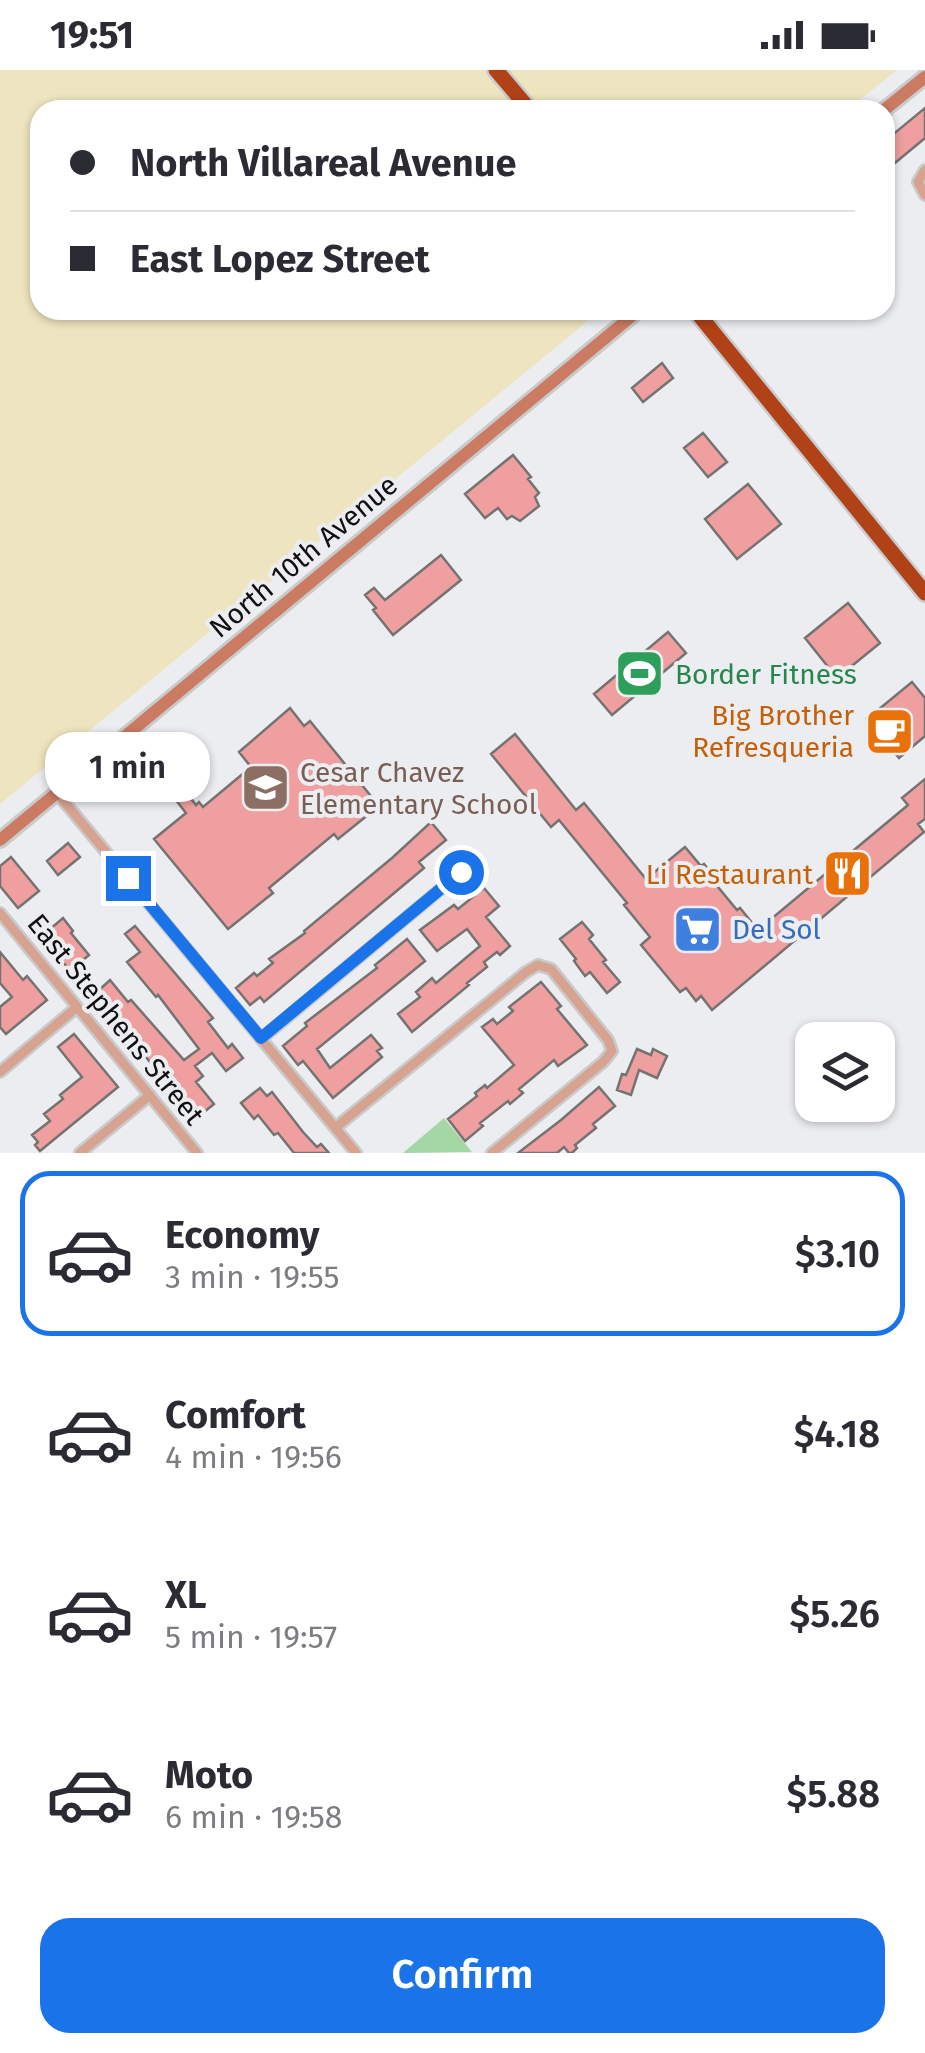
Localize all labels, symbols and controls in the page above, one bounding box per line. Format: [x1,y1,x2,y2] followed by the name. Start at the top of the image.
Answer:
[50,12,134,58] text: 19:51
[130,140,516,186] text: North Villareal Avenue
[130,236,430,282] text: East Lopez Street
[203,468,404,645] street label: North 10th Avenue
[614,648,666,700] sports icon: Border Fitness
[675,658,857,691] place label: Border Fitness
[692,699,854,764] place label: Big Brother Refresqueria
[863,705,915,757] cafe icon: Big Brother Refresqueria
[46,733,210,803] callout: 1 min
[89,748,166,786] text: 1 min
[300,756,537,821] place label: Cesar Chavez Elementary School
[239,762,291,814] school or university icon: Cesar Chavez Elementary School
[822,848,874,900] restaurant icon: Li Restaurant
[439,850,484,895] route start
[106,856,151,901] route end
[646,858,814,891] place label: Li Restaurant
[671,903,723,955] supermarket icon: Del Sol
[20,907,211,1132] street label: East Stephens Street
[732,913,821,946] place label: Del Sol
[795,1022,895,1122] map controls
[795,1022,895,1122] button: layers
[45,1209,135,1299] icon: car
[165,1212,320,1258] text: Economy
[795,1231,880,1277] text: $3.10
[165,1258,340,1296] text: 3 min · 19:55
[45,1389,135,1479] icon: car
[165,1392,306,1438] text: Comfort
[794,1411,880,1457] text: $4.18
[165,1438,342,1476] text: 4 min · 19:56
[45,1569,135,1659] icon: car
[165,1572,207,1618] text: XL
[790,1591,880,1637] text: $5.26
[165,1618,337,1656] text: 5 min · 19:57
[45,1749,135,1839] icon: car
[165,1752,253,1798] text: Moto
[787,1771,880,1817] text: $5.88
[165,1798,343,1836] text: 6 min · 19:58
[40,1918,885,2033] button: Confirm

